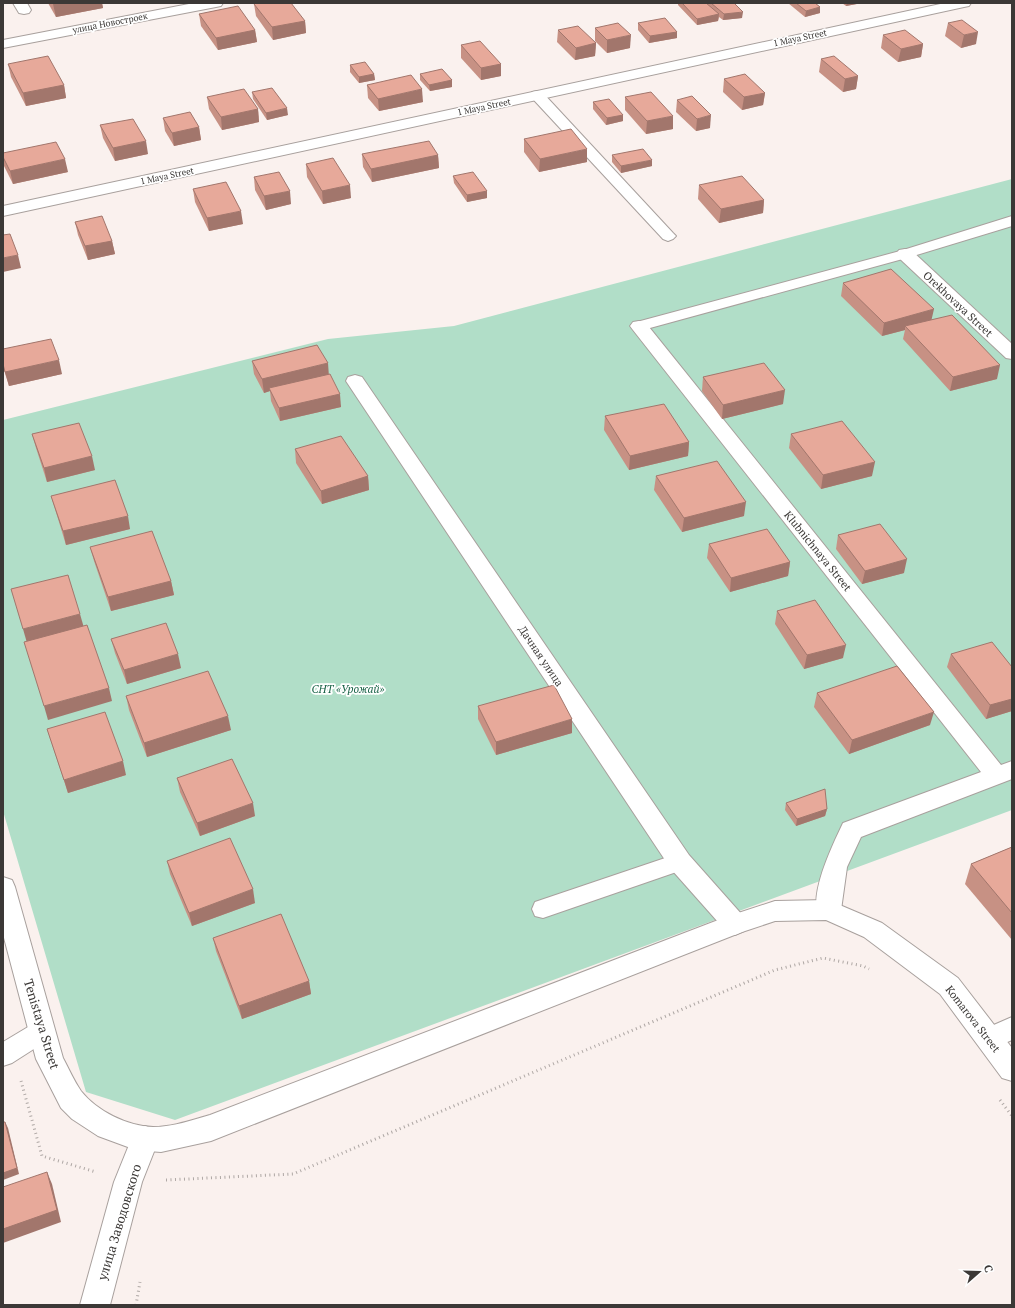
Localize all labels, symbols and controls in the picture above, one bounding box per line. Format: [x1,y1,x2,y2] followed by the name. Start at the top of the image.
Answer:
[70,10,149,36] street label: улица Новостроек
[772,26,829,50] street label: 1 Maya Street
[456,95,513,119] street label: 1 Maya Street
[139,164,196,188] street label: 1 Maya Street
[920,268,996,340] street label: Orekhovaya Street
[781,508,855,594] street label: Klubnichnaya Street
[516,623,567,689] street label: Дачная улица
[312,682,384,696] park label: СНТ «Урожай»
[20,977,64,1071] street label: Tenistaya Street
[943,983,1003,1055] street label: Komarova Street
[92,1162,145,1283] street label: улица Заводовского
[959,1252,999,1292] north arrow
[981,1263,996,1274] text: С

